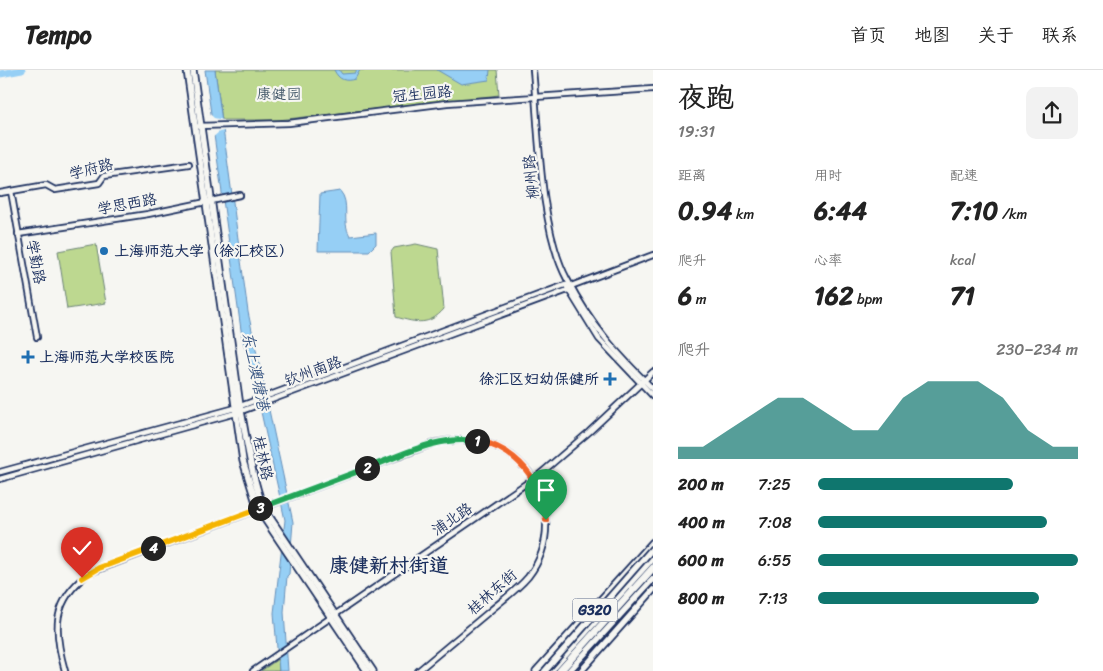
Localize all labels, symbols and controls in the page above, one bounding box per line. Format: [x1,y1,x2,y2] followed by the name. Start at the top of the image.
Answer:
[25,14,92,56] text: Tempo
[850,19,886,51] text: 首页
[914,19,950,51] text: 地图
[978,19,1014,51] text: 关于
[1042,19,1078,51] text: 联系
[678,73,734,122] text: 夜跑
[391,78,453,110] street label: 冠生园路
[256,81,302,107] park label: 康健园
[1026,87,1078,139] button: share
[678,117,715,146] text: 19:31
[66,151,116,187] street label: 学府路
[516,153,546,201] street label: 柳州路
[678,163,706,188] text: 距离
[814,163,842,188] text: 用时
[950,163,978,188] text: 配速
[95,186,159,222] street label: 学思西路
[678,188,732,233] text: 0.94
[814,188,867,233] text: 6:44
[950,188,998,233] text: 7:10
[732,202,754,227] text: km
[998,202,1027,227] text: /km
[19,237,53,287] street label: 学勤路
[114,238,294,264] place label: 上海师范大学（徐汇校区）
[98,245,110,257] marker: 上海师范大学（徐汇校区）
[678,248,706,273] text: 爬升
[814,248,842,273] text: 心率
[950,248,975,273] text: kcal
[678,273,692,318] text: 6
[814,273,853,318] text: 162
[950,273,975,318] text: 71
[692,287,707,312] text: m
[853,287,883,312] text: bpm
[233,329,279,415] water label: 东上澳塘港
[678,335,710,364] text: 爬升
[996,335,1078,364] text: 230–234 m
[39,344,174,370] place label: 上海师范大学校医院
[280,349,346,393] street label: 钦州南路
[21,350,35,364] marker: 上海师范大学校医院
[479,366,599,392] place label: 徐汇区妇幼保健所
[603,372,617,386] marker: 徐汇区妇幼保健所
[464,428,490,454] pin: 1
[474,429,481,454] text: 1
[246,433,280,483] street label: 桂林路
[354,456,380,480] pin: 2
[363,456,372,481] text: 2
[525,469,567,520] pin
[678,470,724,499] text: 200 m
[758,470,791,499] text: 7:25
[532,476,560,504] icon: arrive
[248,496,272,520] pin: 3
[257,496,264,521] text: 3
[426,496,478,542] street label: 浦北路
[678,508,725,537] text: 400 m
[758,508,792,537] text: 7:08
[61,527,103,578] pin
[68,534,96,562] icon: check
[140,536,166,560] pin: 4
[149,536,158,561] text: 4
[678,546,724,575] text: 600 m
[758,546,791,575] text: 6:55
[329,548,449,583] district label: 康健新村街道
[461,563,523,621] street label: 桂林东街
[678,584,724,613] text: 800 m
[758,584,788,613] text: 7:13
[572,598,618,622] road number: G320

